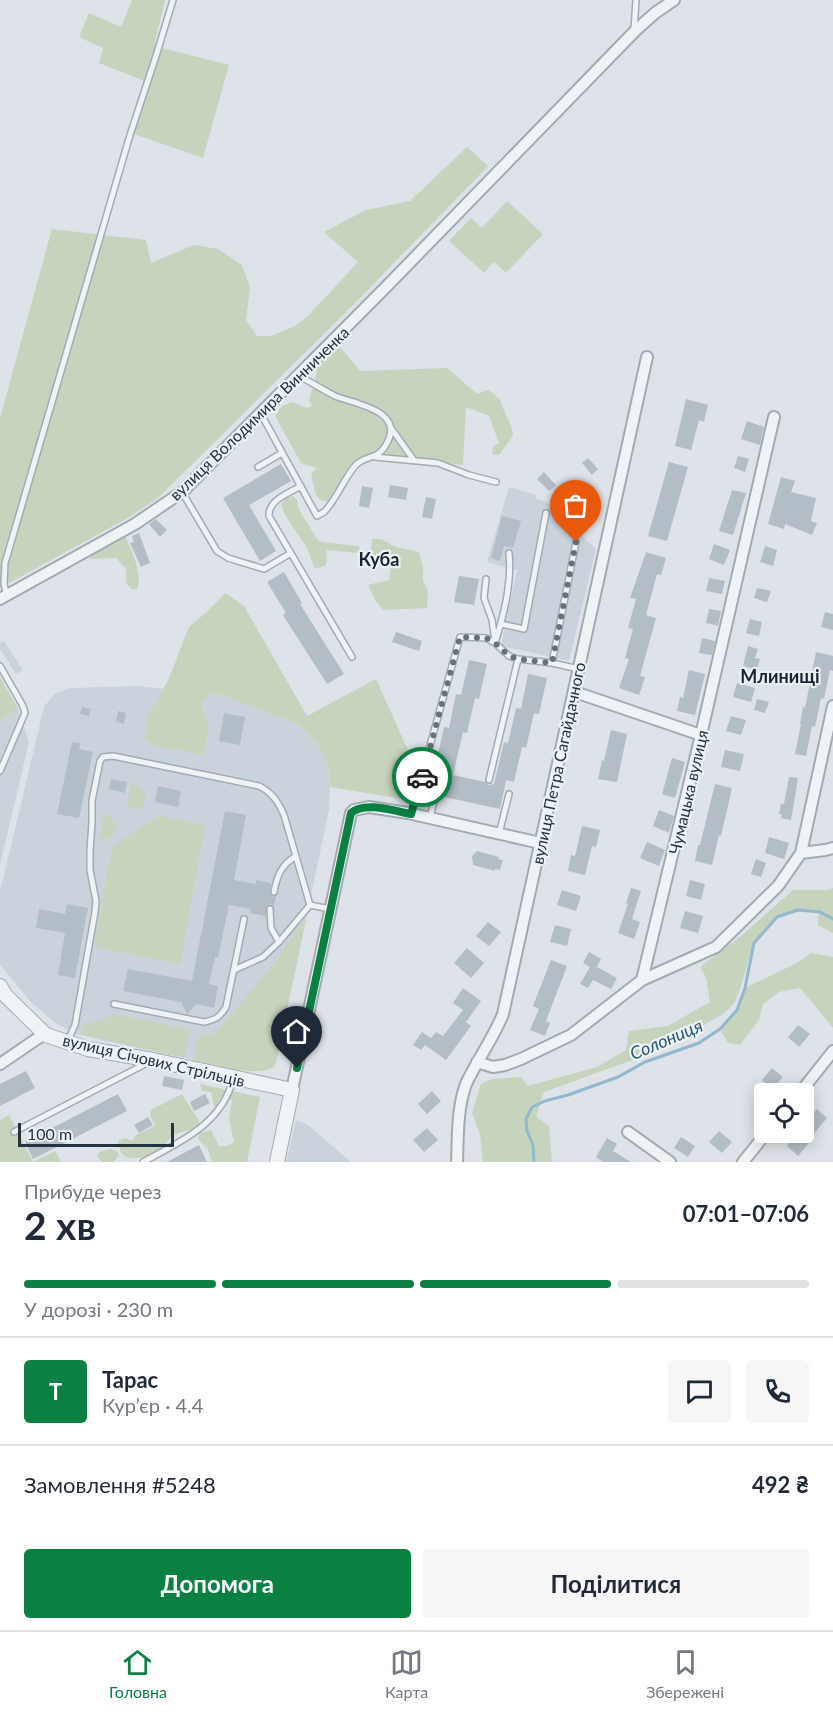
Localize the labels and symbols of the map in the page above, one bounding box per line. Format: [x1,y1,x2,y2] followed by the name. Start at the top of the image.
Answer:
[165,322,353,504] street label: вулиця Володимира Винниченка
[550,480,601,542] pin
[359,548,399,570] district label: Куба
[527,660,589,866] street label: вулиця Петра Сагайдачного
[740,665,820,687] district label: Млинищі
[664,728,712,856] street label: Чумацька вулиця
[392,747,452,807] courier
[271,1006,322,1068] pin
[626,1014,706,1064] water label: Солониця
[61,1030,247,1090] street label: вулиця Січових Стрільців
[18,1120,174,1148] scale bar

